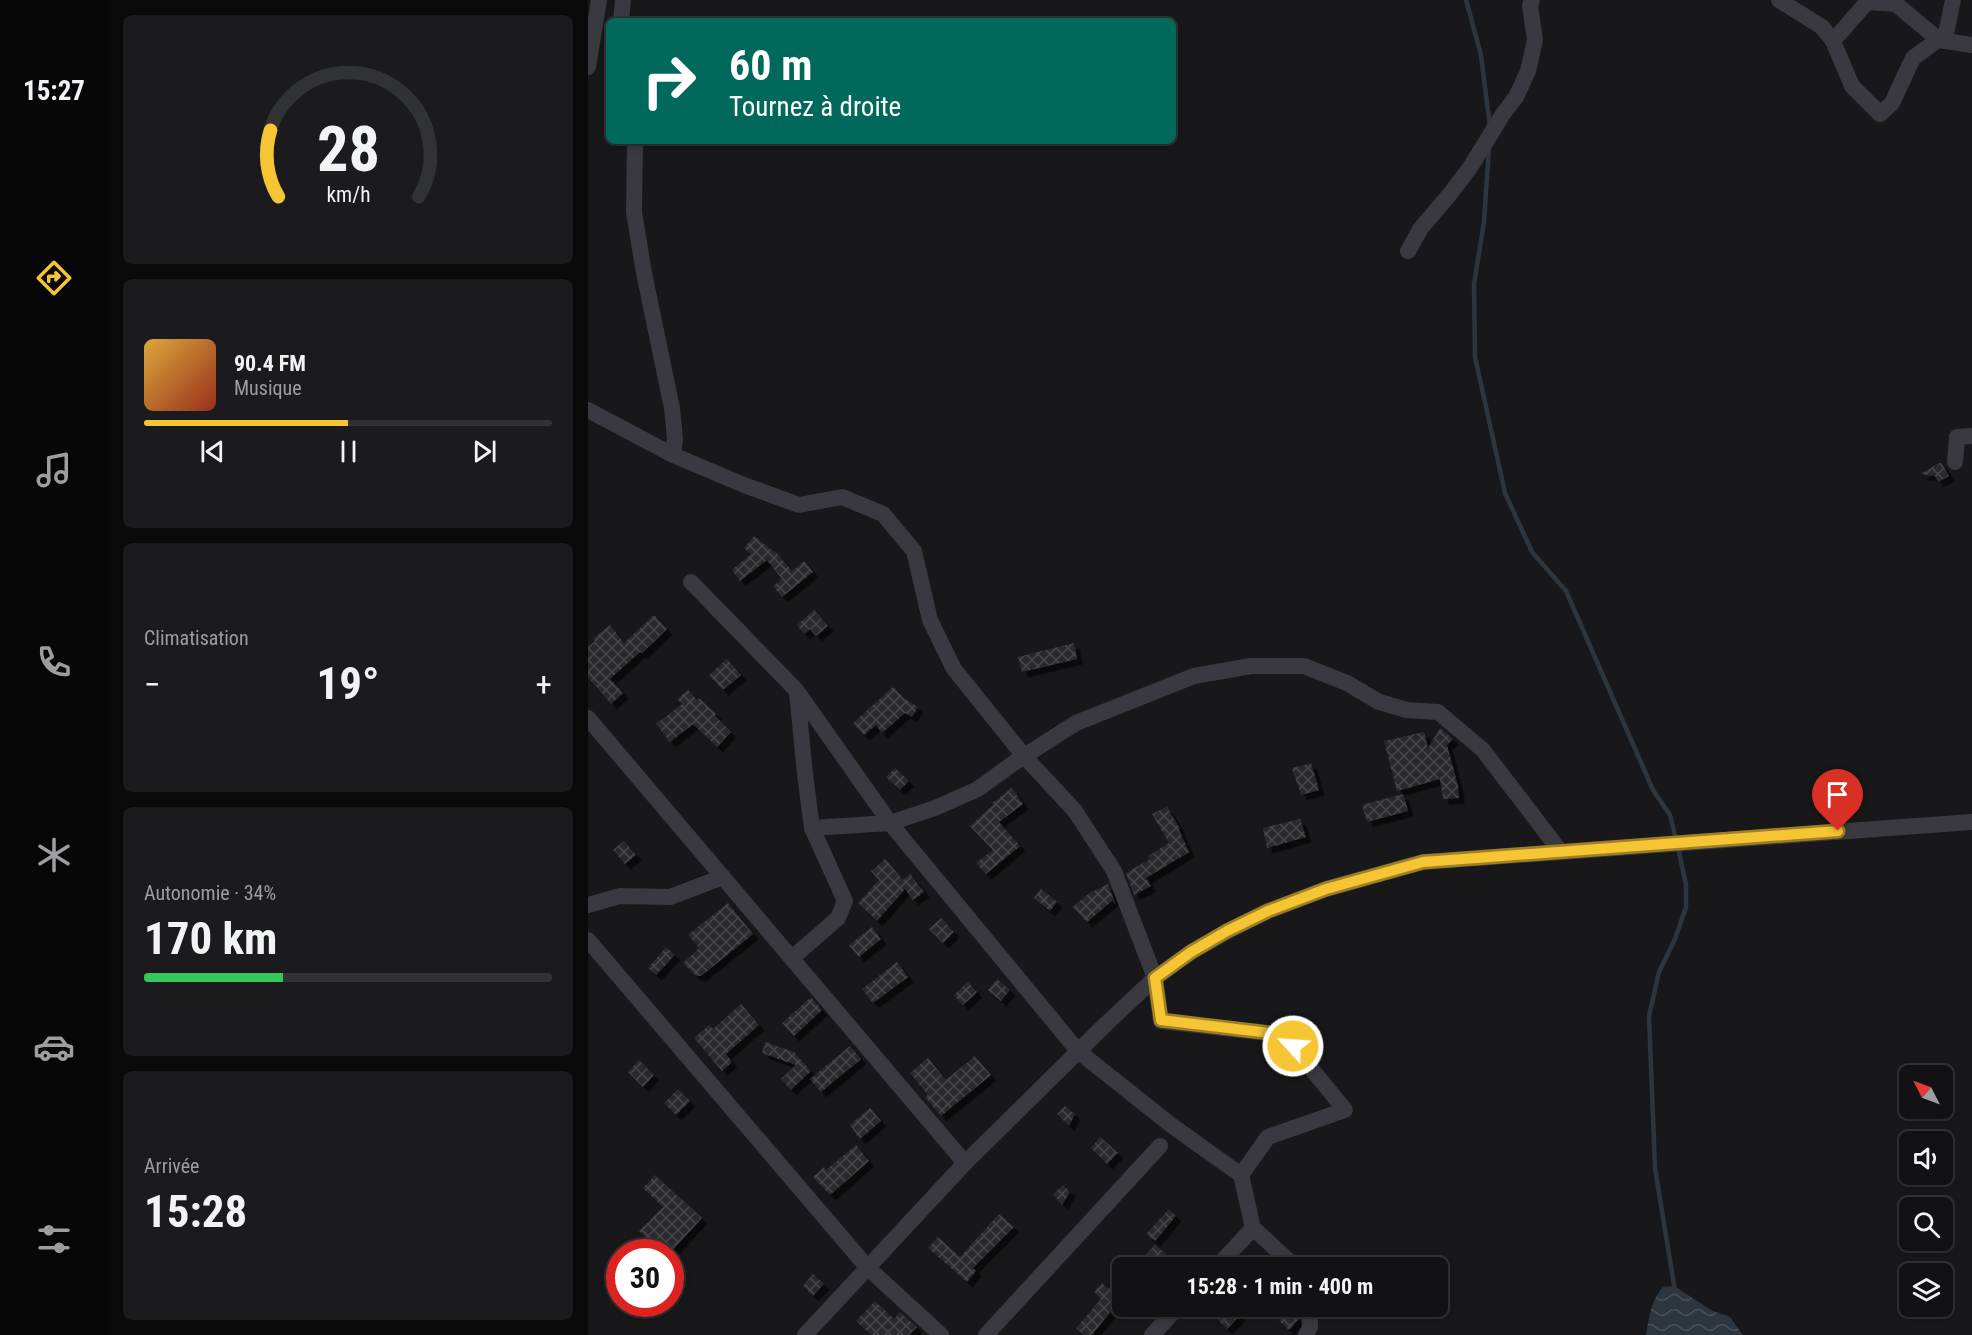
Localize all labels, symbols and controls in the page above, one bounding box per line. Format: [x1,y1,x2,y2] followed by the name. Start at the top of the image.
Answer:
[729,41,812,90] text: 60 m
[630,42,708,120] icon: right
[23,75,85,107] text: 15:27
[729,91,901,123] text: Tournez à droite
[316,113,380,186] text: 28
[326,182,370,207] text: km/h
[33,257,75,299] icon: directions
[234,351,306,376] text: 90.4 FM
[234,376,302,400] text: Musique
[196,435,229,468] icon: previous
[332,435,365,468] icon: pause
[468,435,501,468] icon: next
[33,449,75,491] icon: music
[144,626,249,650] text: Climatisation
[33,641,75,683] icon: phone
[317,657,380,710] text: 19°
[144,665,161,704] text: −
[536,665,552,704] text: +
[1812,769,1863,831] pin
[1821,778,1854,811] icon: arrive
[33,834,75,876] icon: climate
[144,881,276,905] text: Autonomie · 34%
[144,912,277,965] text: 170 km
[1261,1014,1325,1078] position arrow
[33,1026,75,1068] icon: car
[1899,1065,1953,1119] north arrow
[1899,1065,1953,1317] map controls
[1899,1131,1953,1185] button: sound
[144,1154,200,1178] text: Arrivée
[144,1185,247,1238] text: 15:28
[1899,1197,1953,1251] button: search
[33,1218,75,1260] icon: filters
[606,1239,684,1317] speed limit sign: 30
[1899,1263,1953,1317] button: layers
[1187,1274,1373,1299] text: 15:28 · 1 min · 400 m

